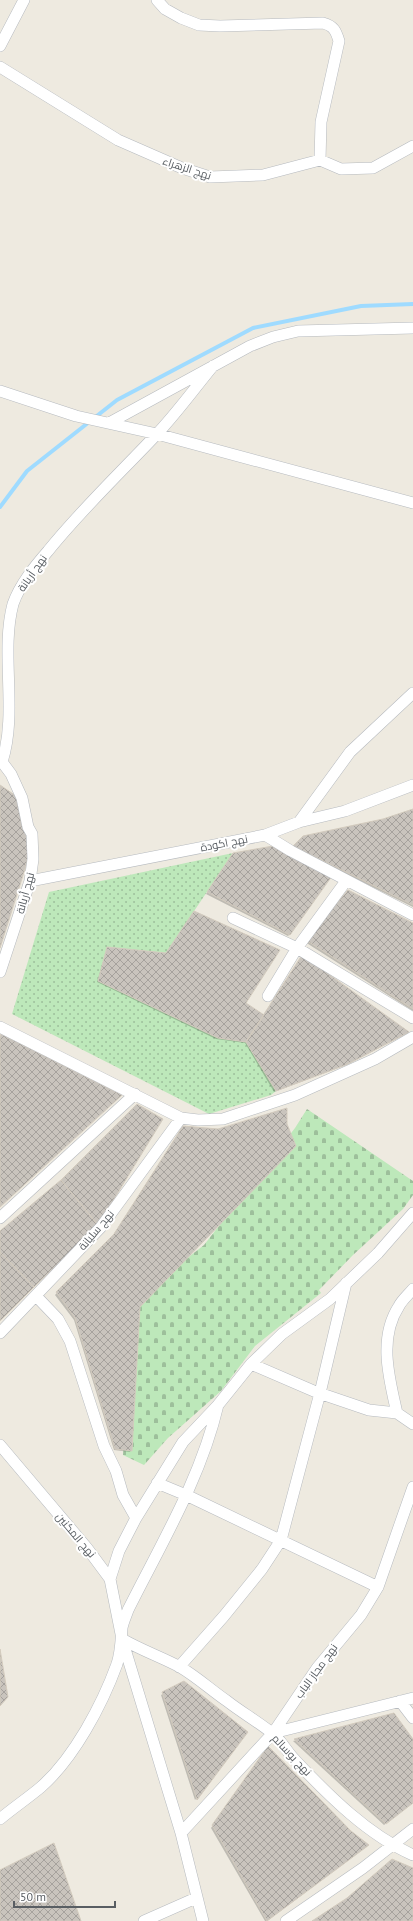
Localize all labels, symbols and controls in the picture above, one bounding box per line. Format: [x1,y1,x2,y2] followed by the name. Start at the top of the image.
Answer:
[161,154,213,183] street label: نهج الزهراء
[14,552,51,595] street label: نهج أريانة
[199,832,249,855] street label: نهج اكودة
[13,871,38,915] street label: نهج أريانة
[75,1207,118,1254] street label: نهج سليانة
[52,1509,99,1561] street label: نهج المكنين
[292,1641,341,1702] street label: نهج مجاز الباب
[268,1731,315,1779] street label: نهج بوسالم
[14,1883,115,1909] scale bar
[20,1889,46,1904] text: 50 m

